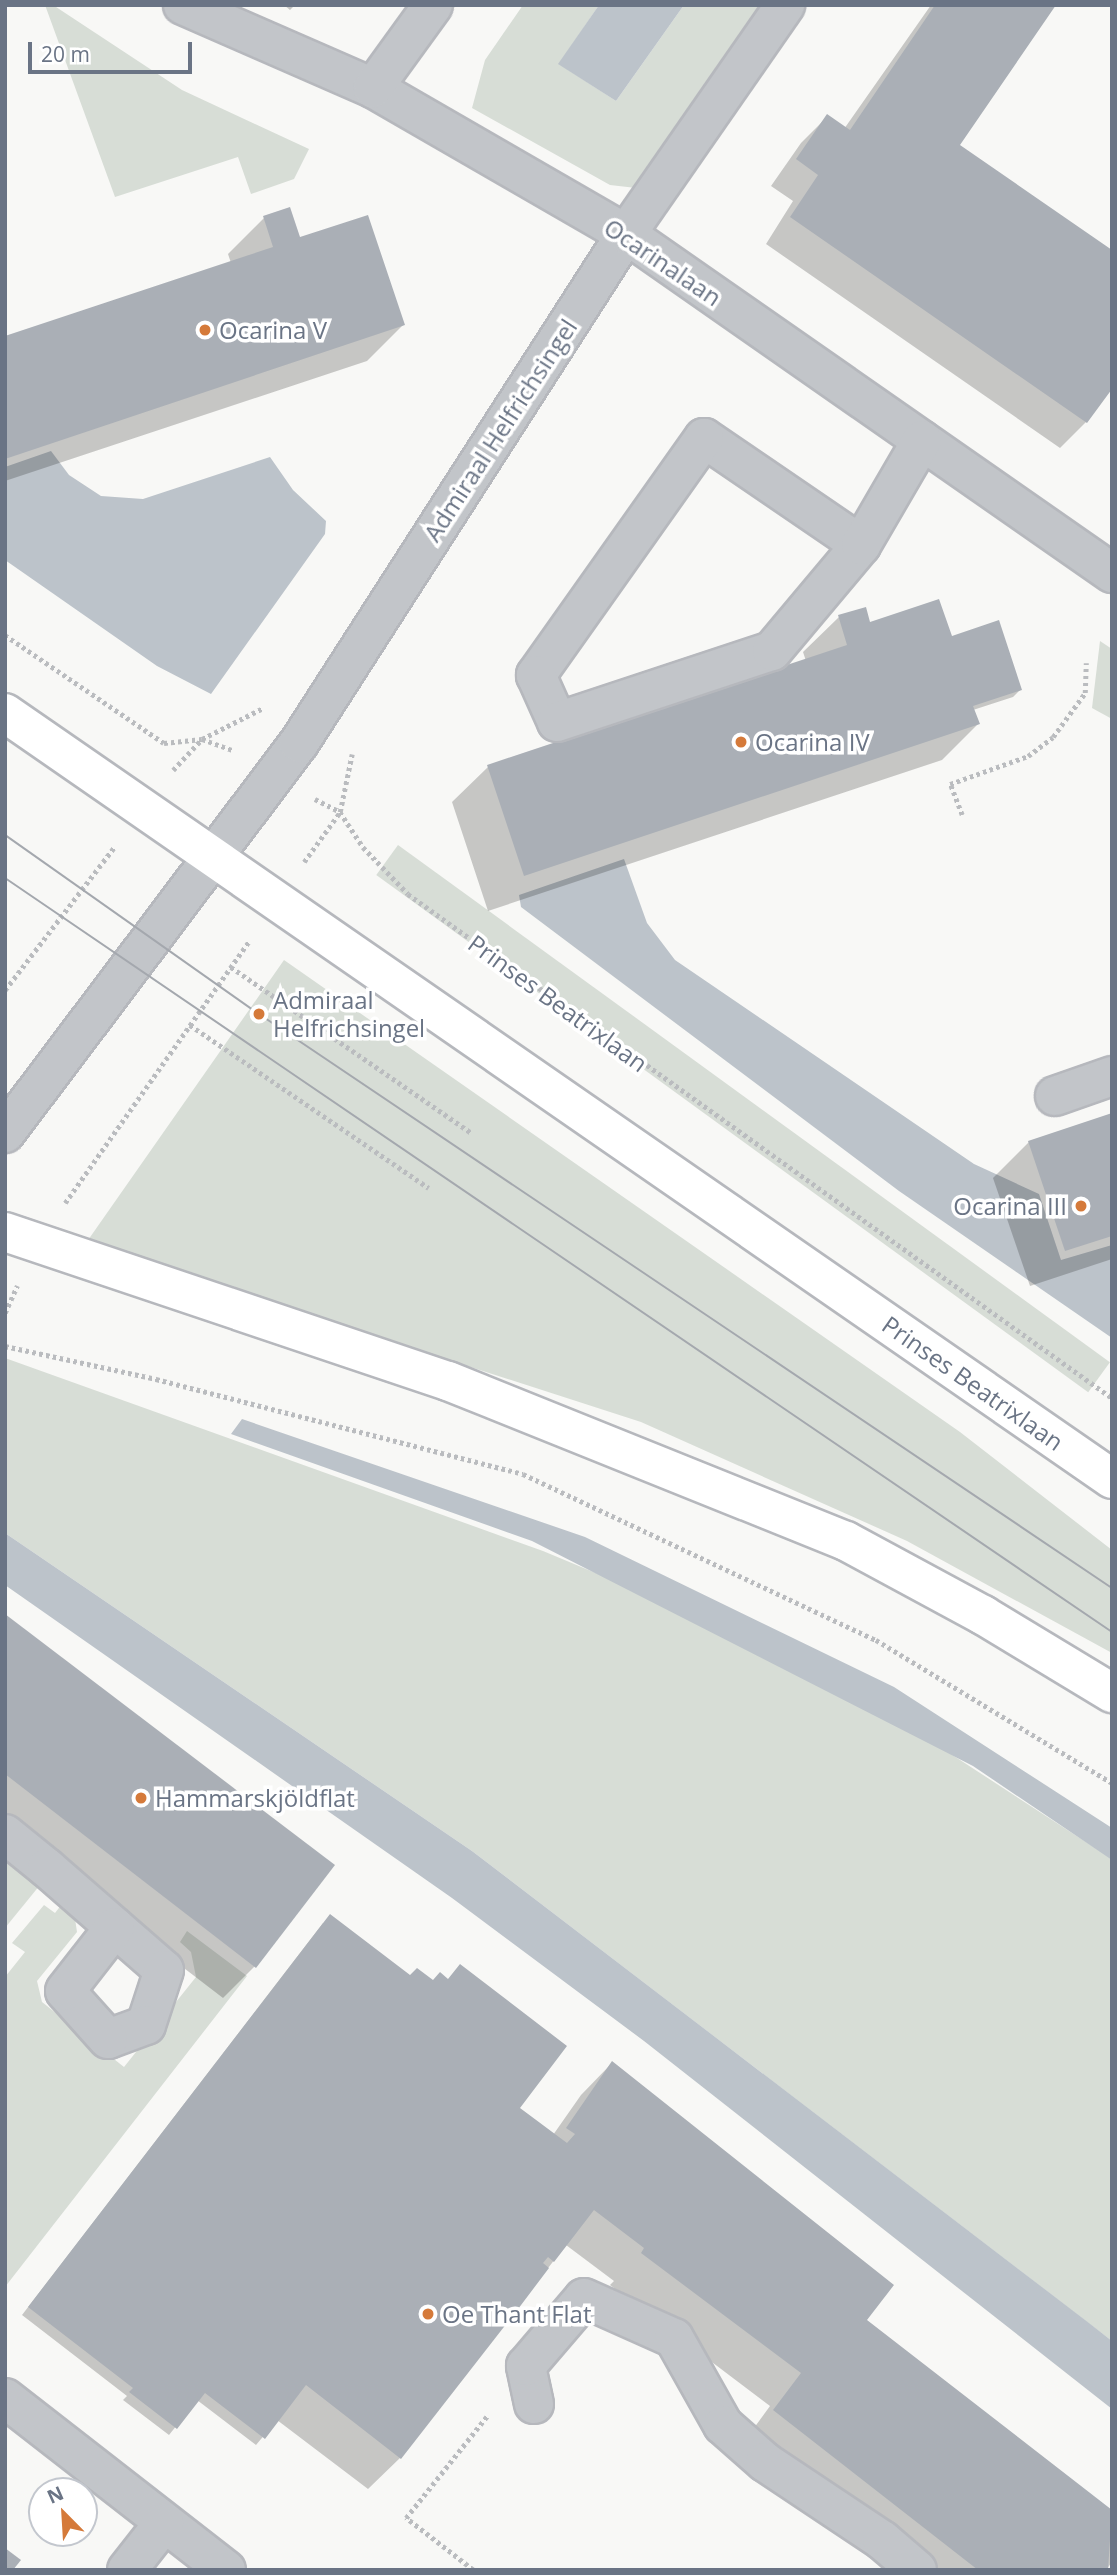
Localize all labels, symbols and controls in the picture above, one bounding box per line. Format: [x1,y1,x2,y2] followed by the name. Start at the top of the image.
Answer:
[32,28,196,72] scale bar
[41,40,90,68] text: 20 m
[599,212,727,312] street label: Ocarinalaan
[417,314,583,546] street label: Admiraal Helfrichsingel
[219,316,327,344] place label: Ocarina V
[197,322,213,338] marker: Ocarina V
[755,728,870,756] place label: Ocarina IV
[733,734,749,750] marker: Ocarina IV
[463,928,653,1078] street label: Prinses Beatrixlaan
[273,986,425,1042] place label: Admiraal Helfrichsingel
[251,1006,267,1022] marker: Admiraal Helfrichsingel
[953,1192,1067,1220] place label: Ocarina III
[1073,1198,1089,1214] marker: Ocarina III
[877,1310,1069,1456] street label: Prinses Beatrixlaan
[155,1784,355,1812] place label: Hammarskjöldflat
[133,1790,149,1806] marker: Hammarskjöldflat
[442,2300,591,2328] place label: Oe Thant Flat
[420,2306,436,2322] marker: Oe Thant Flat
[28,2477,98,2547] north arrow
[43,2480,68,2510] text: N

